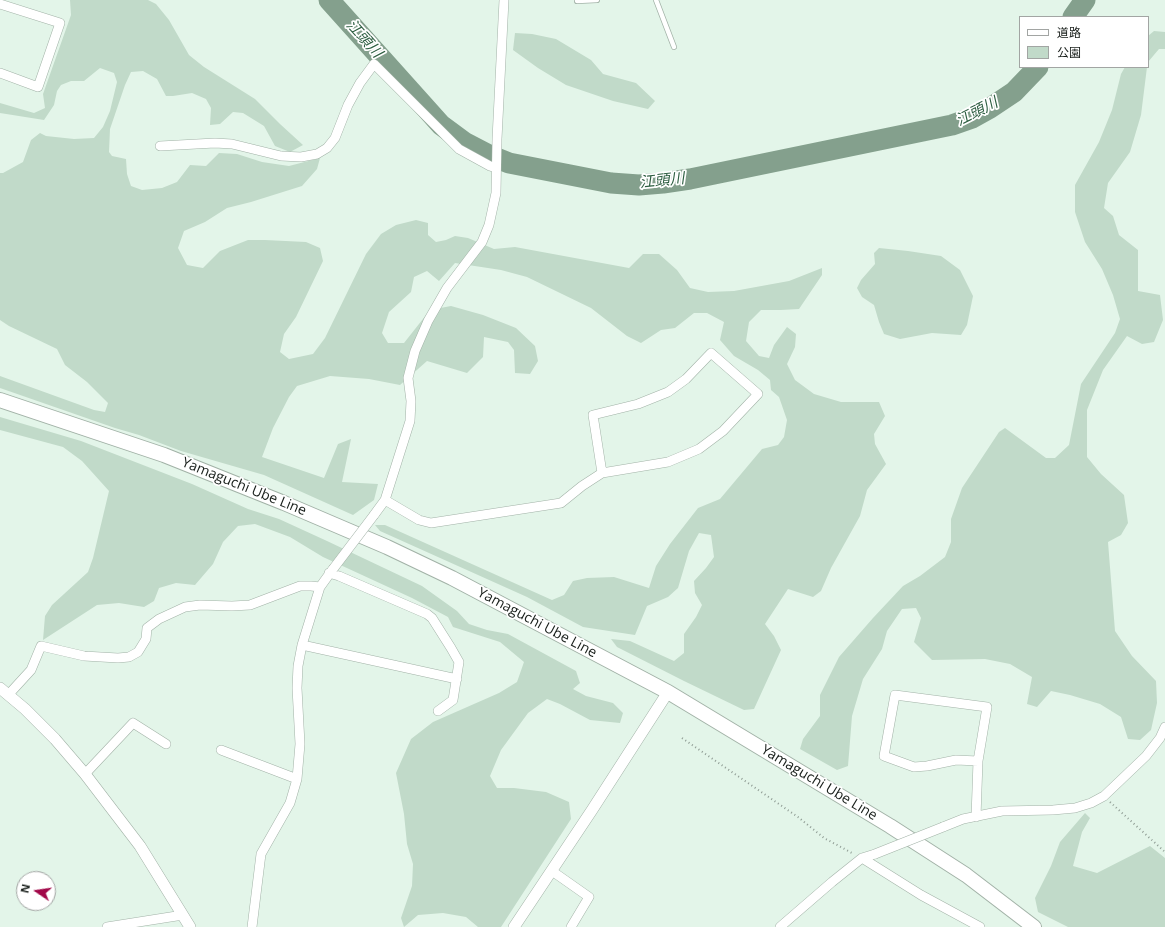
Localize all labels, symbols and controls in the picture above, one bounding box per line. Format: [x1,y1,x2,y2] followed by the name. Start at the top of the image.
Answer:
[342,16,386,62] water label: 江頭川
[1019,16,1149,68] legend
[1057,24,1081,41] text: 道路
[1057,44,1081,61] text: 公園
[953,94,1001,130] water label: 江頭川
[639,170,685,192] water label: 江頭川
[179,454,309,520] street label: Yamaguchi Ube Line
[475,584,599,662] street label: Yamaguchi Ube Line
[758,742,880,824] street label: Yamaguchi Ube Line
[16,871,56,911] north arrow
[16,882,33,894] text: N

